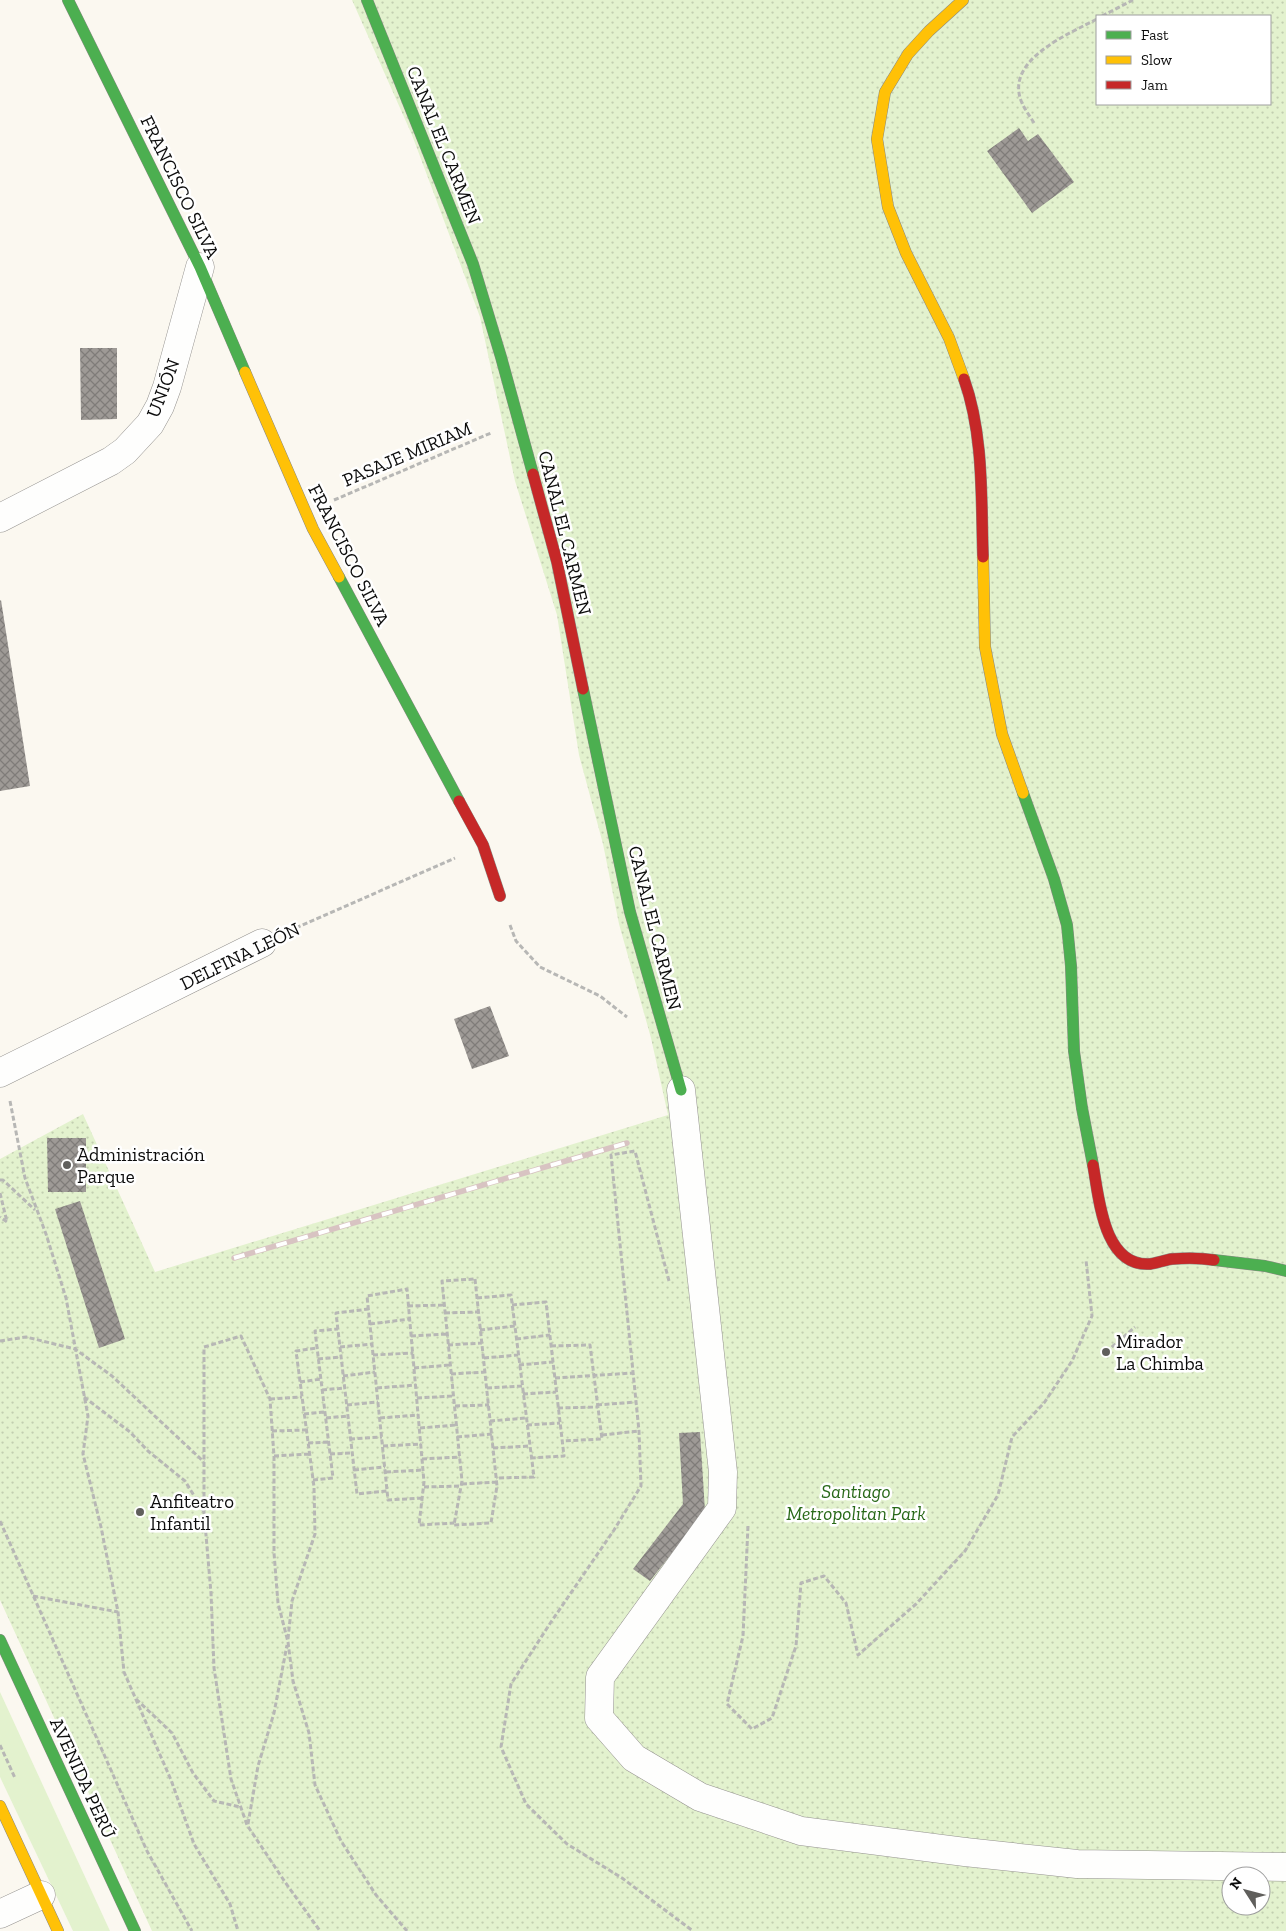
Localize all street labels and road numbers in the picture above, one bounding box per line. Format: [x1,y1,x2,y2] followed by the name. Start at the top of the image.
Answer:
[402,63,486,227] street label: CANAL EL CARMEN
[135,112,225,263] street label: FRANCISCO SILVA
[141,355,185,421] street label: UNIÓN
[339,416,475,492] street label: PASAJE MIRIAM
[533,449,597,617] street label: CANAL EL CARMEN
[303,480,395,630] street label: FRANCISCO SILVA
[623,844,687,1012] street label: CANAL EL CARMEN
[176,917,304,995] street label: DELFINA LEÓN
[45,1714,121,1842] street label: AVENIDA PERÚ

